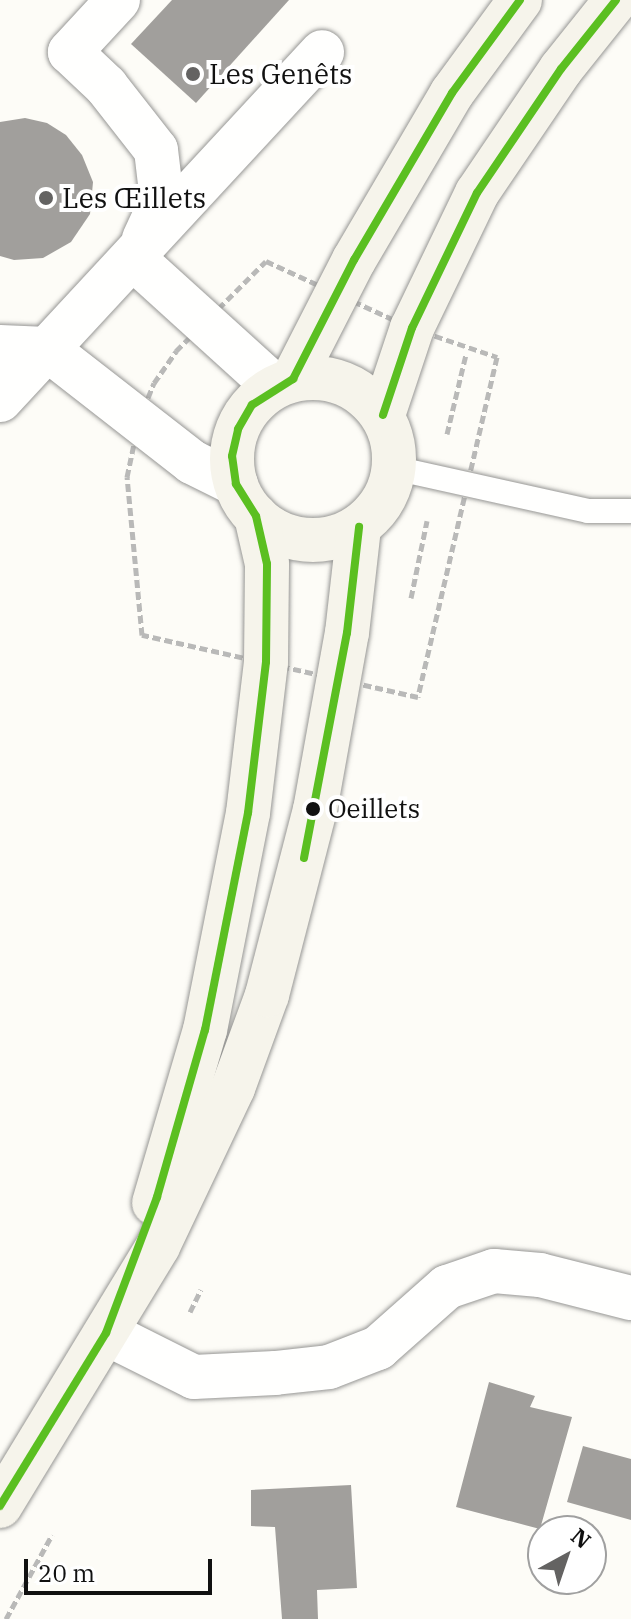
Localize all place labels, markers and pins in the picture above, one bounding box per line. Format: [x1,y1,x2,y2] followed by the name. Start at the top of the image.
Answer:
[209,57,352,91] place label: Les Genêts
[184,65,202,83] marker: Les Genêts
[62,181,206,215] place label: Les Œillets
[37,189,55,207] marker: Les Œillets
[328,793,420,825] place label: Oeillets
[305,801,321,817] marker: Oeillets

